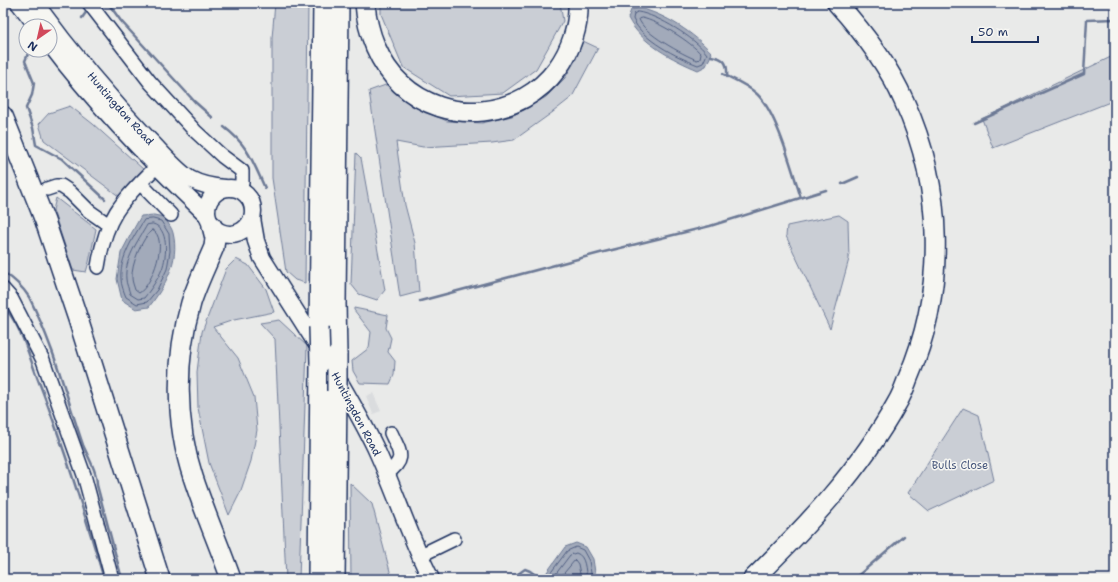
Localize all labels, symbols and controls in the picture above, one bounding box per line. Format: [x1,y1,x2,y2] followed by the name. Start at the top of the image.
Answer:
[18,18,58,58] north arrow
[972,18,1038,44] scale bar
[978,24,1008,40] text: 50 m
[25,37,40,55] text: N
[84,69,158,148] street label: Huntingdon Road
[327,369,385,459] street label: Huntingdon Road
[932,458,988,473] park label: Bulls Close

